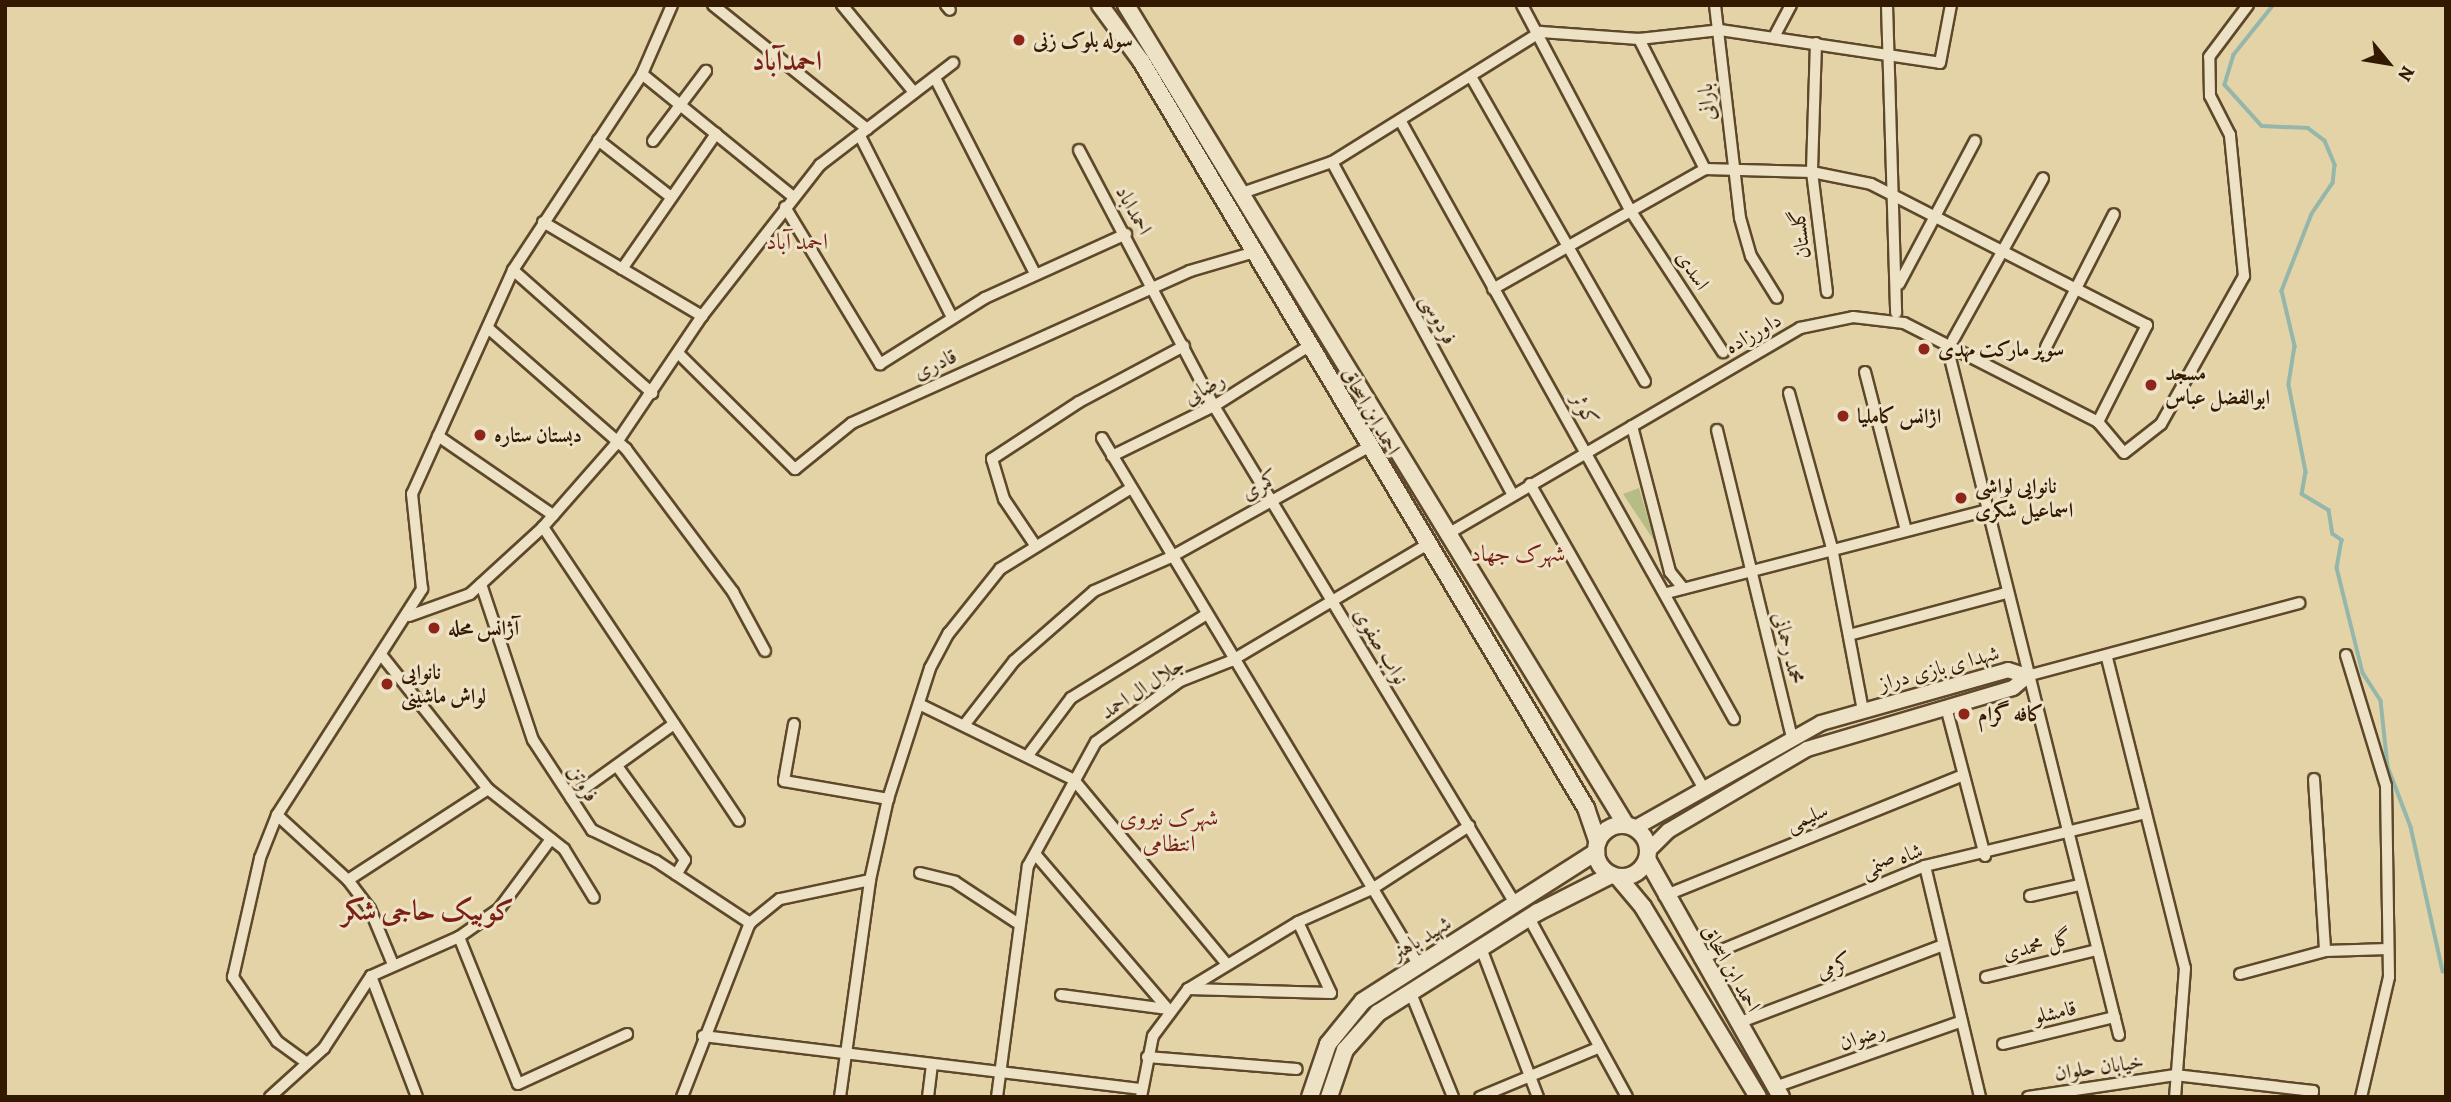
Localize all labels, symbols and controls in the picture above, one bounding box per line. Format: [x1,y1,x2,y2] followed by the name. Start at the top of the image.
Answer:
[1033,27,1133,53] place label: سوله بلوک زنی
[2353,28,2423,98] north arrow
[1011,32,1027,48] marker: سوله بلوک زنی
[752,44,822,78] district label: احمدآباد
[2391,61,2421,86] text: N
[1692,83,1720,121] street label: بارانی
[1110,181,1158,239] street label: احمداباد
[1784,208,1816,260] street label: گلستان
[766,228,828,256] district label: احمد آباد
[1671,245,1715,295] street label: اسدی
[1415,289,1463,349] street label: فردوسی
[1720,307,1786,359] street label: داورزاده
[1938,336,2064,362] place label: سوپر مارکت مهدی
[1916,341,1932,357] marker: سوپر مارکت مهدی
[909,343,961,385] street label: قادری
[2165,360,2270,410] place label: مسجد ابوالفضل عباس
[1336,363,1406,459] street label: احمد ابن اسحاق
[1179,366,1229,410] street label: رضایی
[2143,377,2159,393] marker: مسجد ابوالفضل عباس
[1566,388,1604,430] street label: کوثر
[1857,403,1941,429] place label: اژانس کاملیا
[1835,408,1851,424] marker: اژانس کاملیا
[494,422,582,448] place label: دبستان ستاره
[472,427,488,443] marker: دبستان ستاره
[1237,464,1283,506] street label: کمری
[1975,473,2073,523] place label: نانوایی لواشی اسماعیل شکری
[1953,490,1969,506] marker: نانوایی لواشی اسماعیل شکری
[1471,540,1565,568] district label: شهرک جهاد
[1348,603,1414,689] street label: نواب صفوی
[1768,609,1810,687] street label: محمد رحمانی
[448,615,519,641] place label: آژانس محله
[426,620,442,636] marker: آژانس محله
[1876,640,2002,696] street label: شهدا ی بازی دراز
[1095,652,1189,724] street label: جلال ال احمد
[401,659,486,709] place label: نانوایی لواش ماشینی
[379,676,395,692] marker: نانوایی لواش ماشینی
[1978,701,2044,727] place label: کافه گرام
[1956,706,1972,722] marker: کافه گرام
[562,760,604,806] street label: فروتن
[1782,797,1832,837] street label: سلیمی
[1120,804,1218,858] district label: شهرک نیروی انتظامی
[1858,837,1926,883] street label: شاه صنمی
[342,894,514,928] district label: کوبیک حاجی شکر
[1386,910,1456,966] street label: شهید باهنر
[1696,920,1766,1016] street label: احمد ابن اسحاق
[2000,924,2074,966] street label: گل محمدی
[1813,948,1855,984] street label: کرمی
[2031,995,2079,1029] street label: قامشلو
[1836,1016,1888,1056] street label: رضوان
[2053,1048,2145,1086] street label: خیابان حلوان

